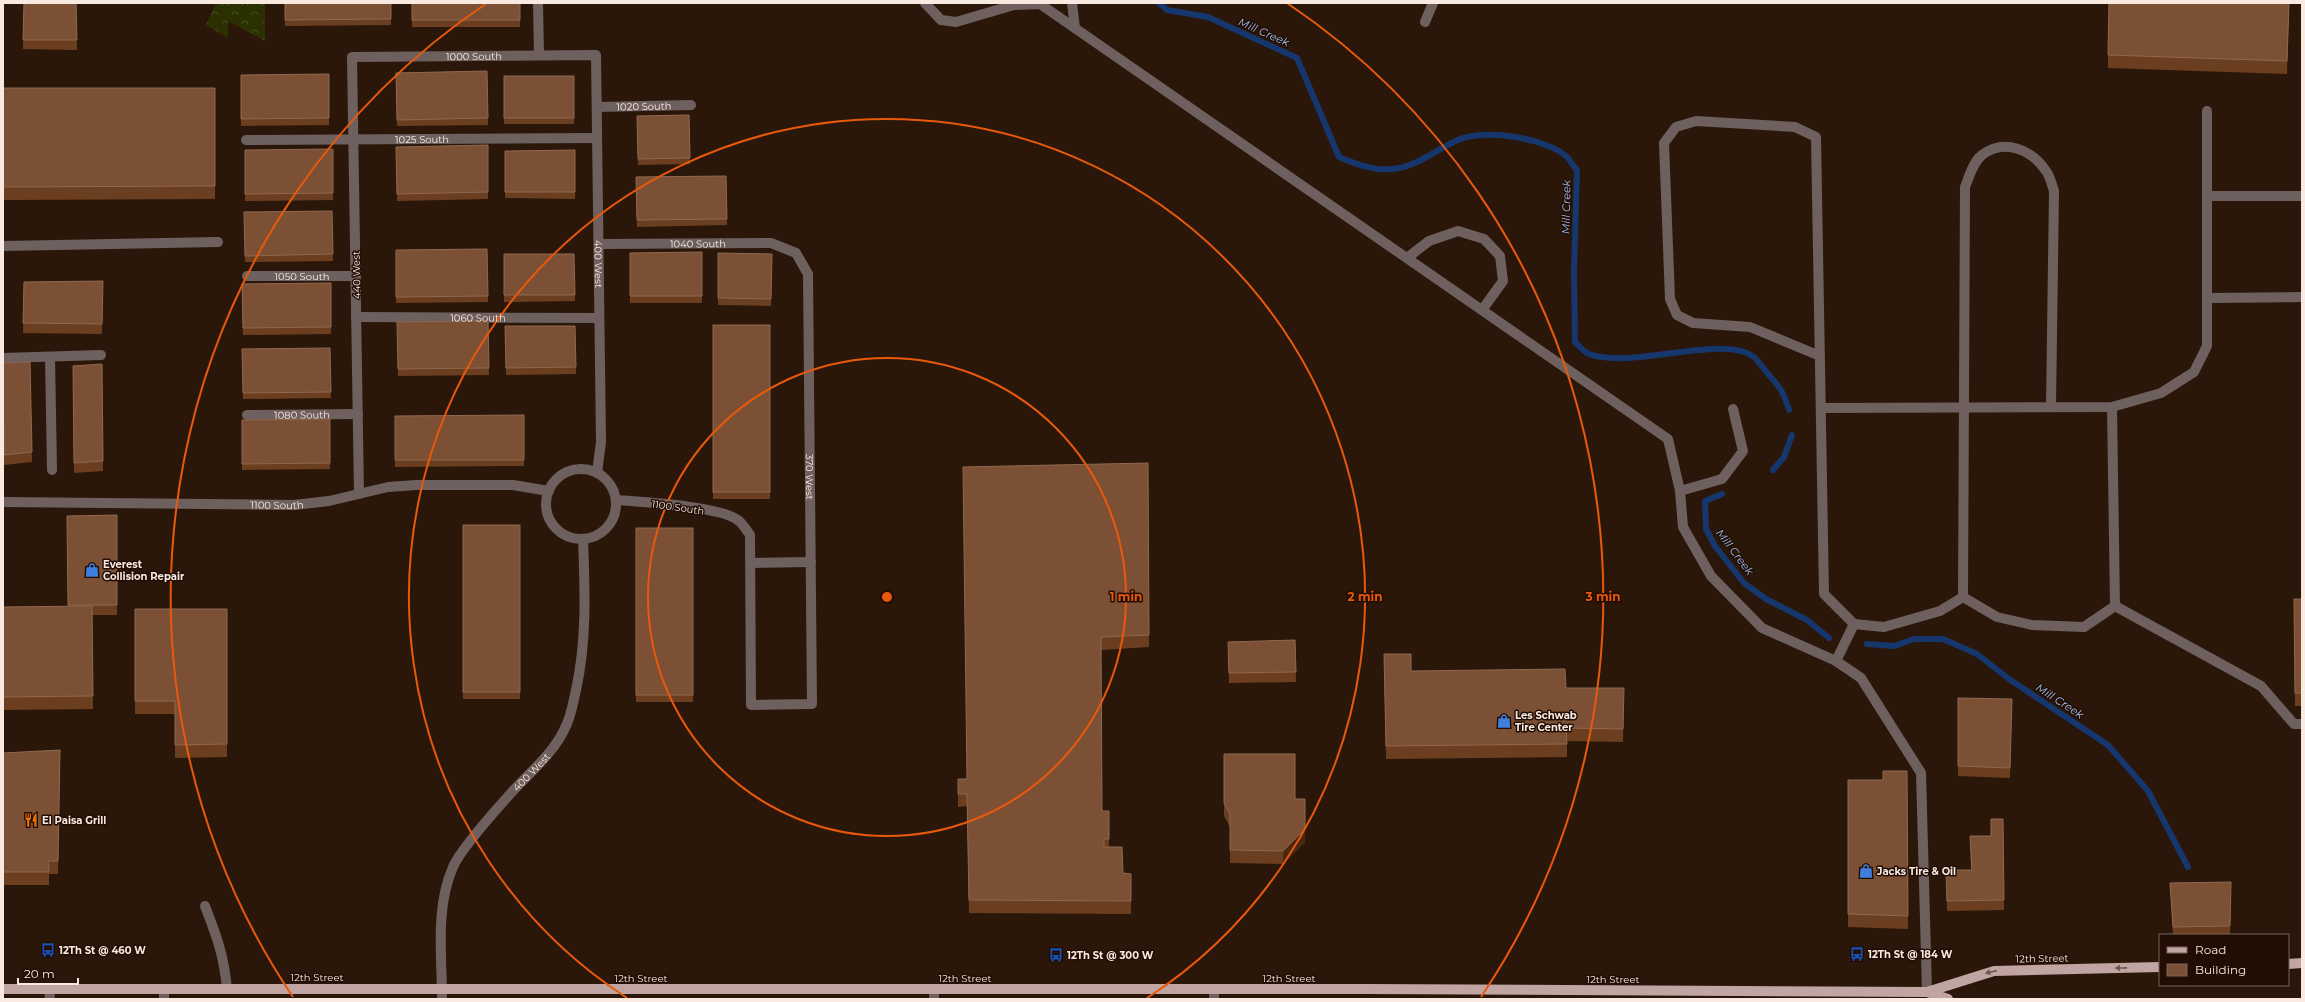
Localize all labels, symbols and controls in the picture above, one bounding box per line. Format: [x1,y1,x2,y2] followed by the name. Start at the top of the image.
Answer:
[1236,15,1292,50] water label: Mill Creek
[446,50,502,63] street label: 1000 South
[616,99,672,114] street label: 1020 South
[395,133,449,146] street label: 1025 South
[1559,179,1573,234] water label: Mill Creek
[670,237,726,251] street label: 1040 South
[591,240,605,288] street label: 400 West
[350,251,363,299] street label: 440 West
[274,270,330,283] street label: 1050 South
[450,311,506,325] street label: 1060 South
[274,408,330,422] street label: 1080 South
[803,454,816,500] street label: 370 West
[651,497,705,518] street label: 1100 South
[250,498,304,512] street label: 1100 South
[1713,526,1757,578] water label: Mill Creek
[103,558,185,583] place label: Everest Collision Repair
[84,562,100,578] shop icon: Everest Collision Repair
[1110,589,1142,604] text: 1 min
[1348,589,1382,604] text: 2 min
[1585,589,1621,604] text: 3 min
[880,590,894,604] centre of rings
[2033,680,2087,722] water label: Mill Creek
[1515,709,1577,734] place label: Les Schwab Tire Center
[1496,713,1512,729] shop icon: Les Schwab Tire Center
[510,750,553,794] street label: 400 West
[23,812,39,828] restaurant icon: El Paisa Grill
[42,814,106,827] place label: El Paisa Grill
[1858,863,1874,879] shop icon: Jacks Tire & Oil
[1876,865,1956,878] place label: Jacks Tire & Oil
[2159,934,2289,986] legend
[40,942,56,958] bus stop icon: 12Th St @ 460 W
[2195,942,2226,957] text: Road
[59,944,146,957] place label: 12Th St @ 460 W
[1849,946,1865,962] bus stop icon: 12Th St @ 184 W
[1048,947,1064,963] bus stop icon: 12Th St @ 300 W
[1868,948,1953,961] place label: 12Th St @ 184 W
[1067,949,1154,962] place label: 12Th St @ 300 W
[2015,952,2069,965] street label: 12th Street
[18,960,78,986] scale bar
[2195,962,2246,977] text: Building
[2114,965,2127,971] one-way arrow
[24,966,55,981] text: 20 m
[1985,970,1998,976] one-way arrow
[291,971,343,984] street label: 12th Street
[615,972,667,985] street label: 12th Street
[939,972,991,985] street label: 12th Street
[1263,972,1315,985] street label: 12th Street
[1587,973,1639,986] street label: 12th Street

